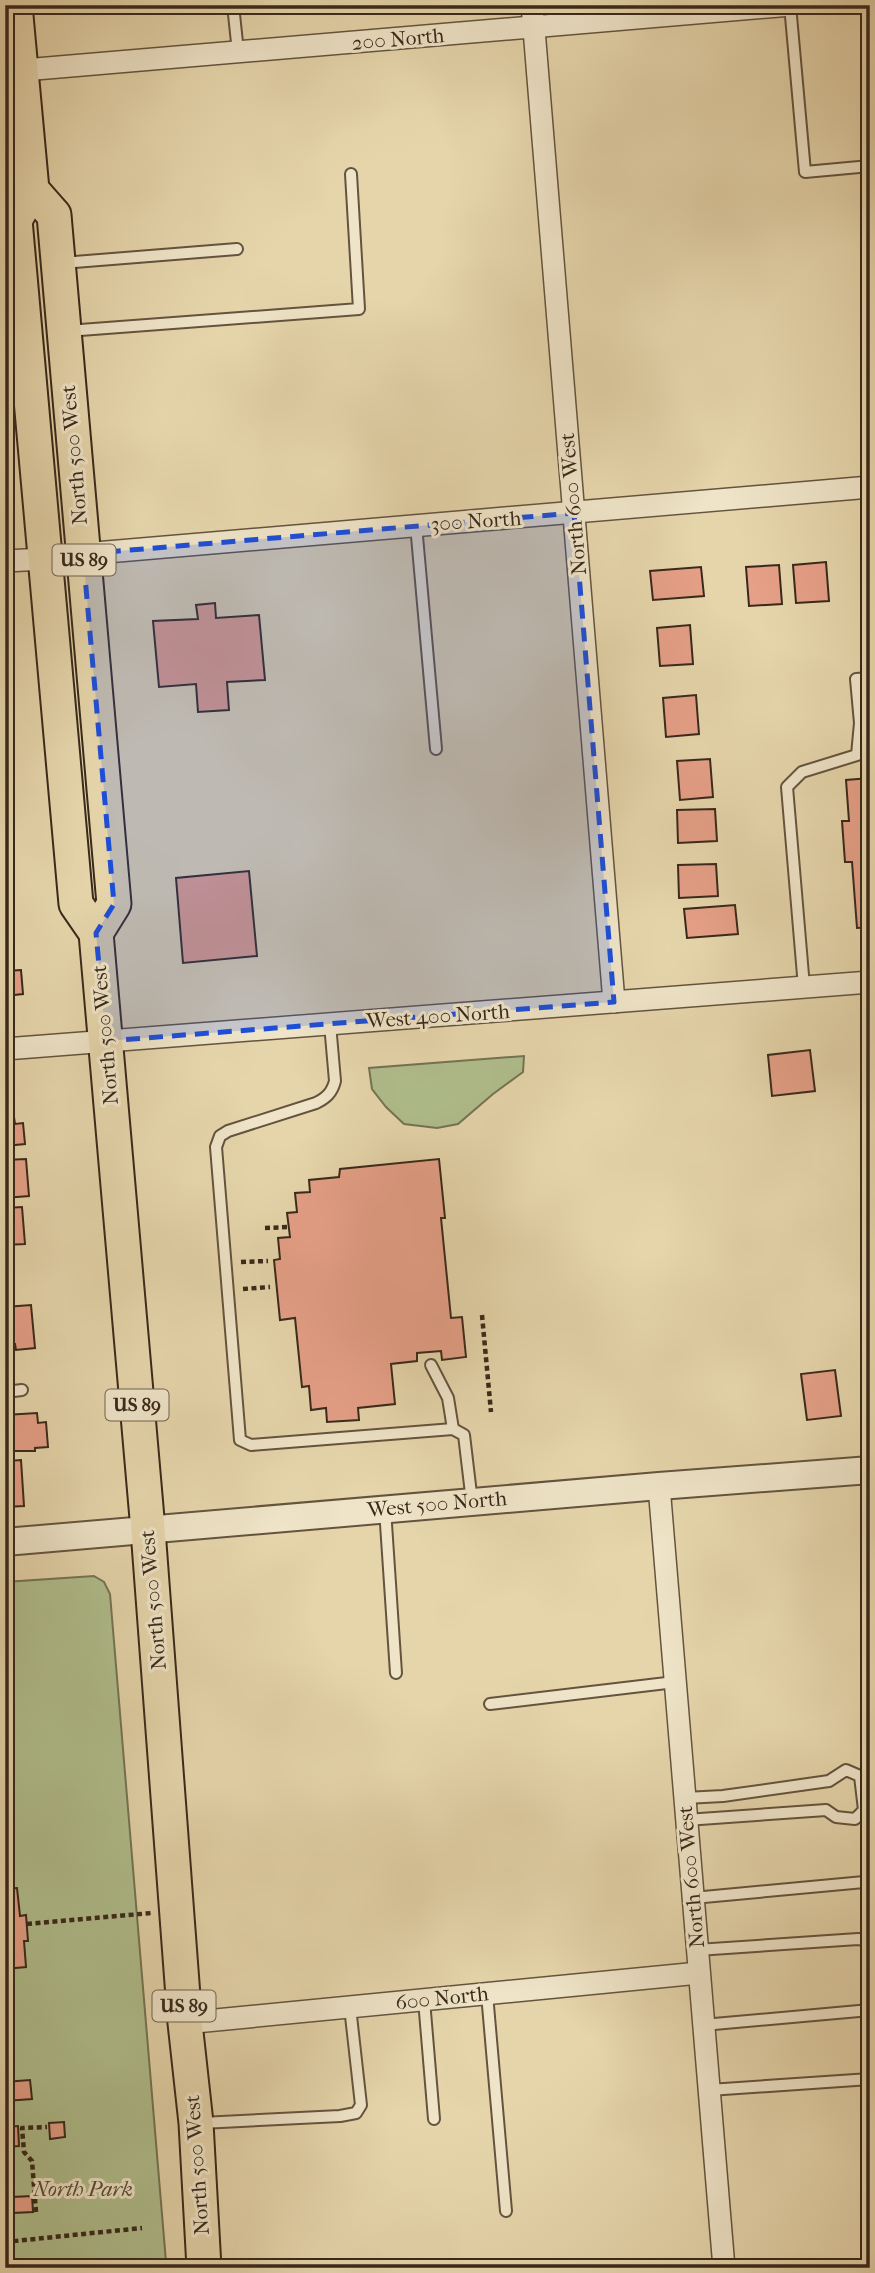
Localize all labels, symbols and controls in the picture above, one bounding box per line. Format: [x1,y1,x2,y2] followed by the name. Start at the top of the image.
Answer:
[351,23,446,55] street label: 200 North
[56,384,92,526] street label: North 500 West
[555,431,591,576] street label: North 600 West
[430,506,522,536] street label: 300 North
[52,544,116,576] road number: US 89
[87,964,123,1106] street label: North 500 West
[364,999,511,1033] street label: West 400 North
[106,1390,168,1420] road number: US 89
[365,1486,508,1522] street label: West 500 North
[135,1529,171,1671] street label: North 500 West
[673,1804,709,1949] street label: North 600 West
[394,1981,490,2015] street label: 600 North
[152,1990,216,2022] road number: US 89
[180,2094,214,2236] street label: North 500 West
[32,2177,133,2201] park label: North Park

